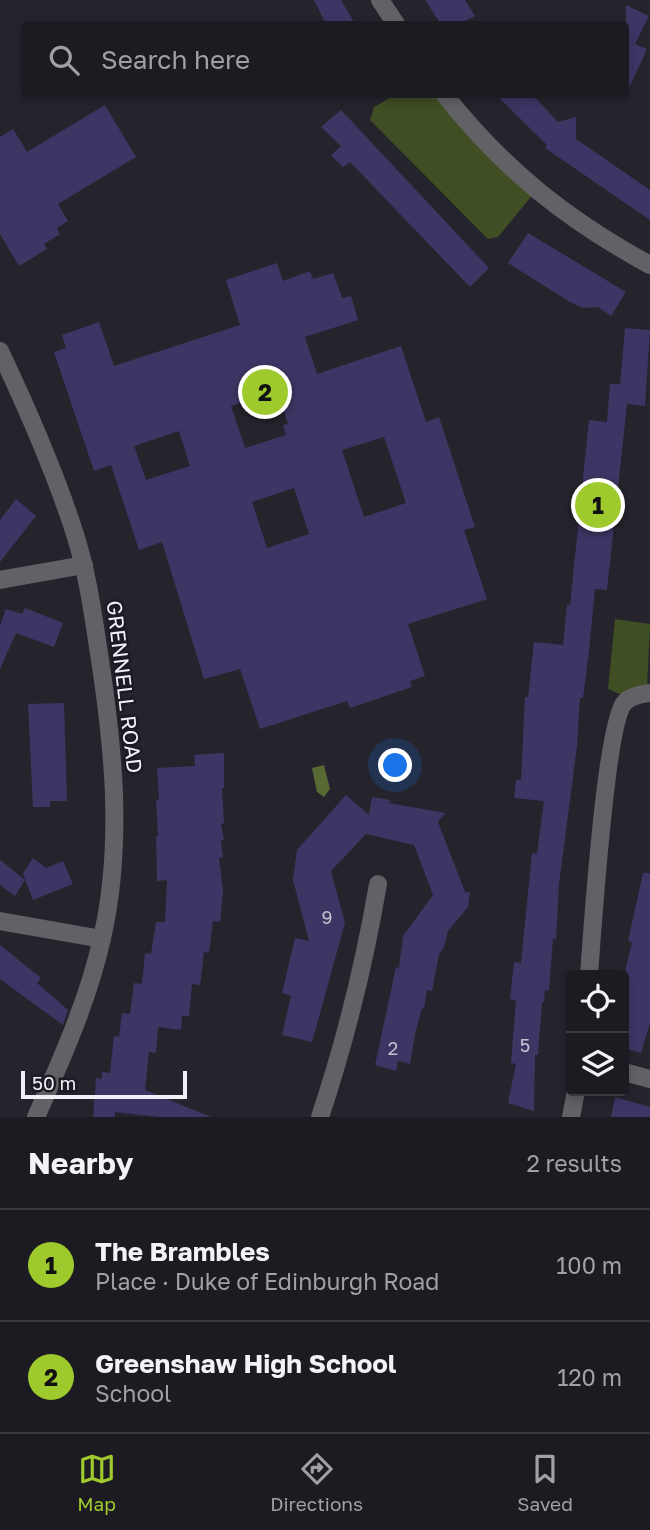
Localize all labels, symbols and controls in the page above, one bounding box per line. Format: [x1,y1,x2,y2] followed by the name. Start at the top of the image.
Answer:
[21,21,629,98] search box
[45,41,83,79] icon: search
[101,44,250,75] text: Search here
[242,366,288,418] pin: 2
[575,479,621,531] pin: 1
[101,599,148,775] street label: GRENNELL ROAD
[378,748,412,782] your location
[322,906,332,928] house number: 9
[566,970,629,1096] map controls
[566,970,629,1033] button: locate
[566,1033,629,1096] button: layers
[520,1034,530,1056] house number: 5
[388,1037,398,1059] house number: 2
[21,1068,187,1100] scale bar
[32,1071,76,1094] text: 50 m
[28,1145,133,1181] text: Nearby
[526,1149,622,1177] text: 2 results
[95,1236,270,1267] text: The Brambles
[45,1251,57,1279] text: 1
[556,1251,622,1279] text: 100 m
[95,1267,440,1295] text: Place · Duke of Edinburgh Road
[95,1348,397,1379] text: Greenshaw High School
[44,1363,58,1391] text: 2
[557,1363,622,1391] text: 120 m
[95,1379,171,1407] text: School
[77,1450,116,1515] tab: Map
[270,1450,363,1515] tab: Directions
[517,1450,573,1515] tab: Saved

